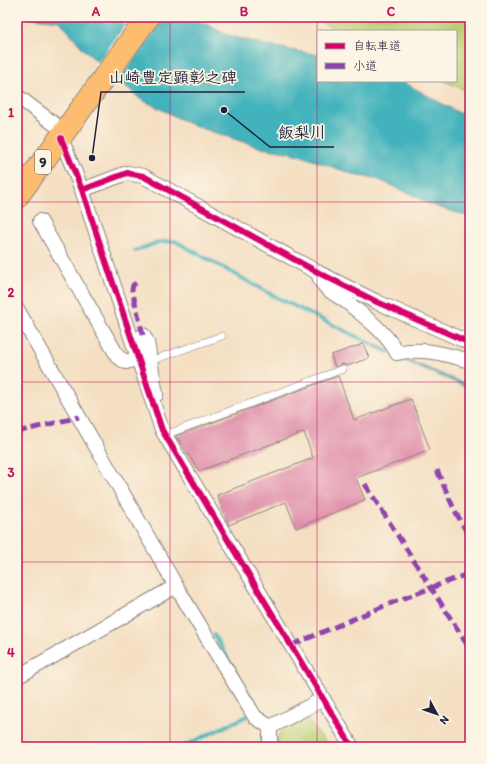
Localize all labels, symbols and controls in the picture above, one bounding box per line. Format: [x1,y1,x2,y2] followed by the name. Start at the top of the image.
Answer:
[91,4,101,19] text: A
[240,4,249,19] text: B
[387,4,396,19] text: C
[317,30,457,82] legend
[353,39,401,53] text: 自転車道
[353,59,377,73] text: 小道
[101,64,245,92] callout: 山崎豊定顕彰之碑
[109,68,237,87] text: 山崎豊定顕彰之碑
[8,105,14,120] text: 1
[270,119,334,147] callout: 飯梨川
[278,123,326,142] text: 飯梨川
[35,150,51,174] road number: 9
[8,285,15,300] text: 2
[7,465,15,480] text: 3
[7,645,15,660] text: 4
[417,694,457,734] north arrow
[437,713,452,727] text: N

